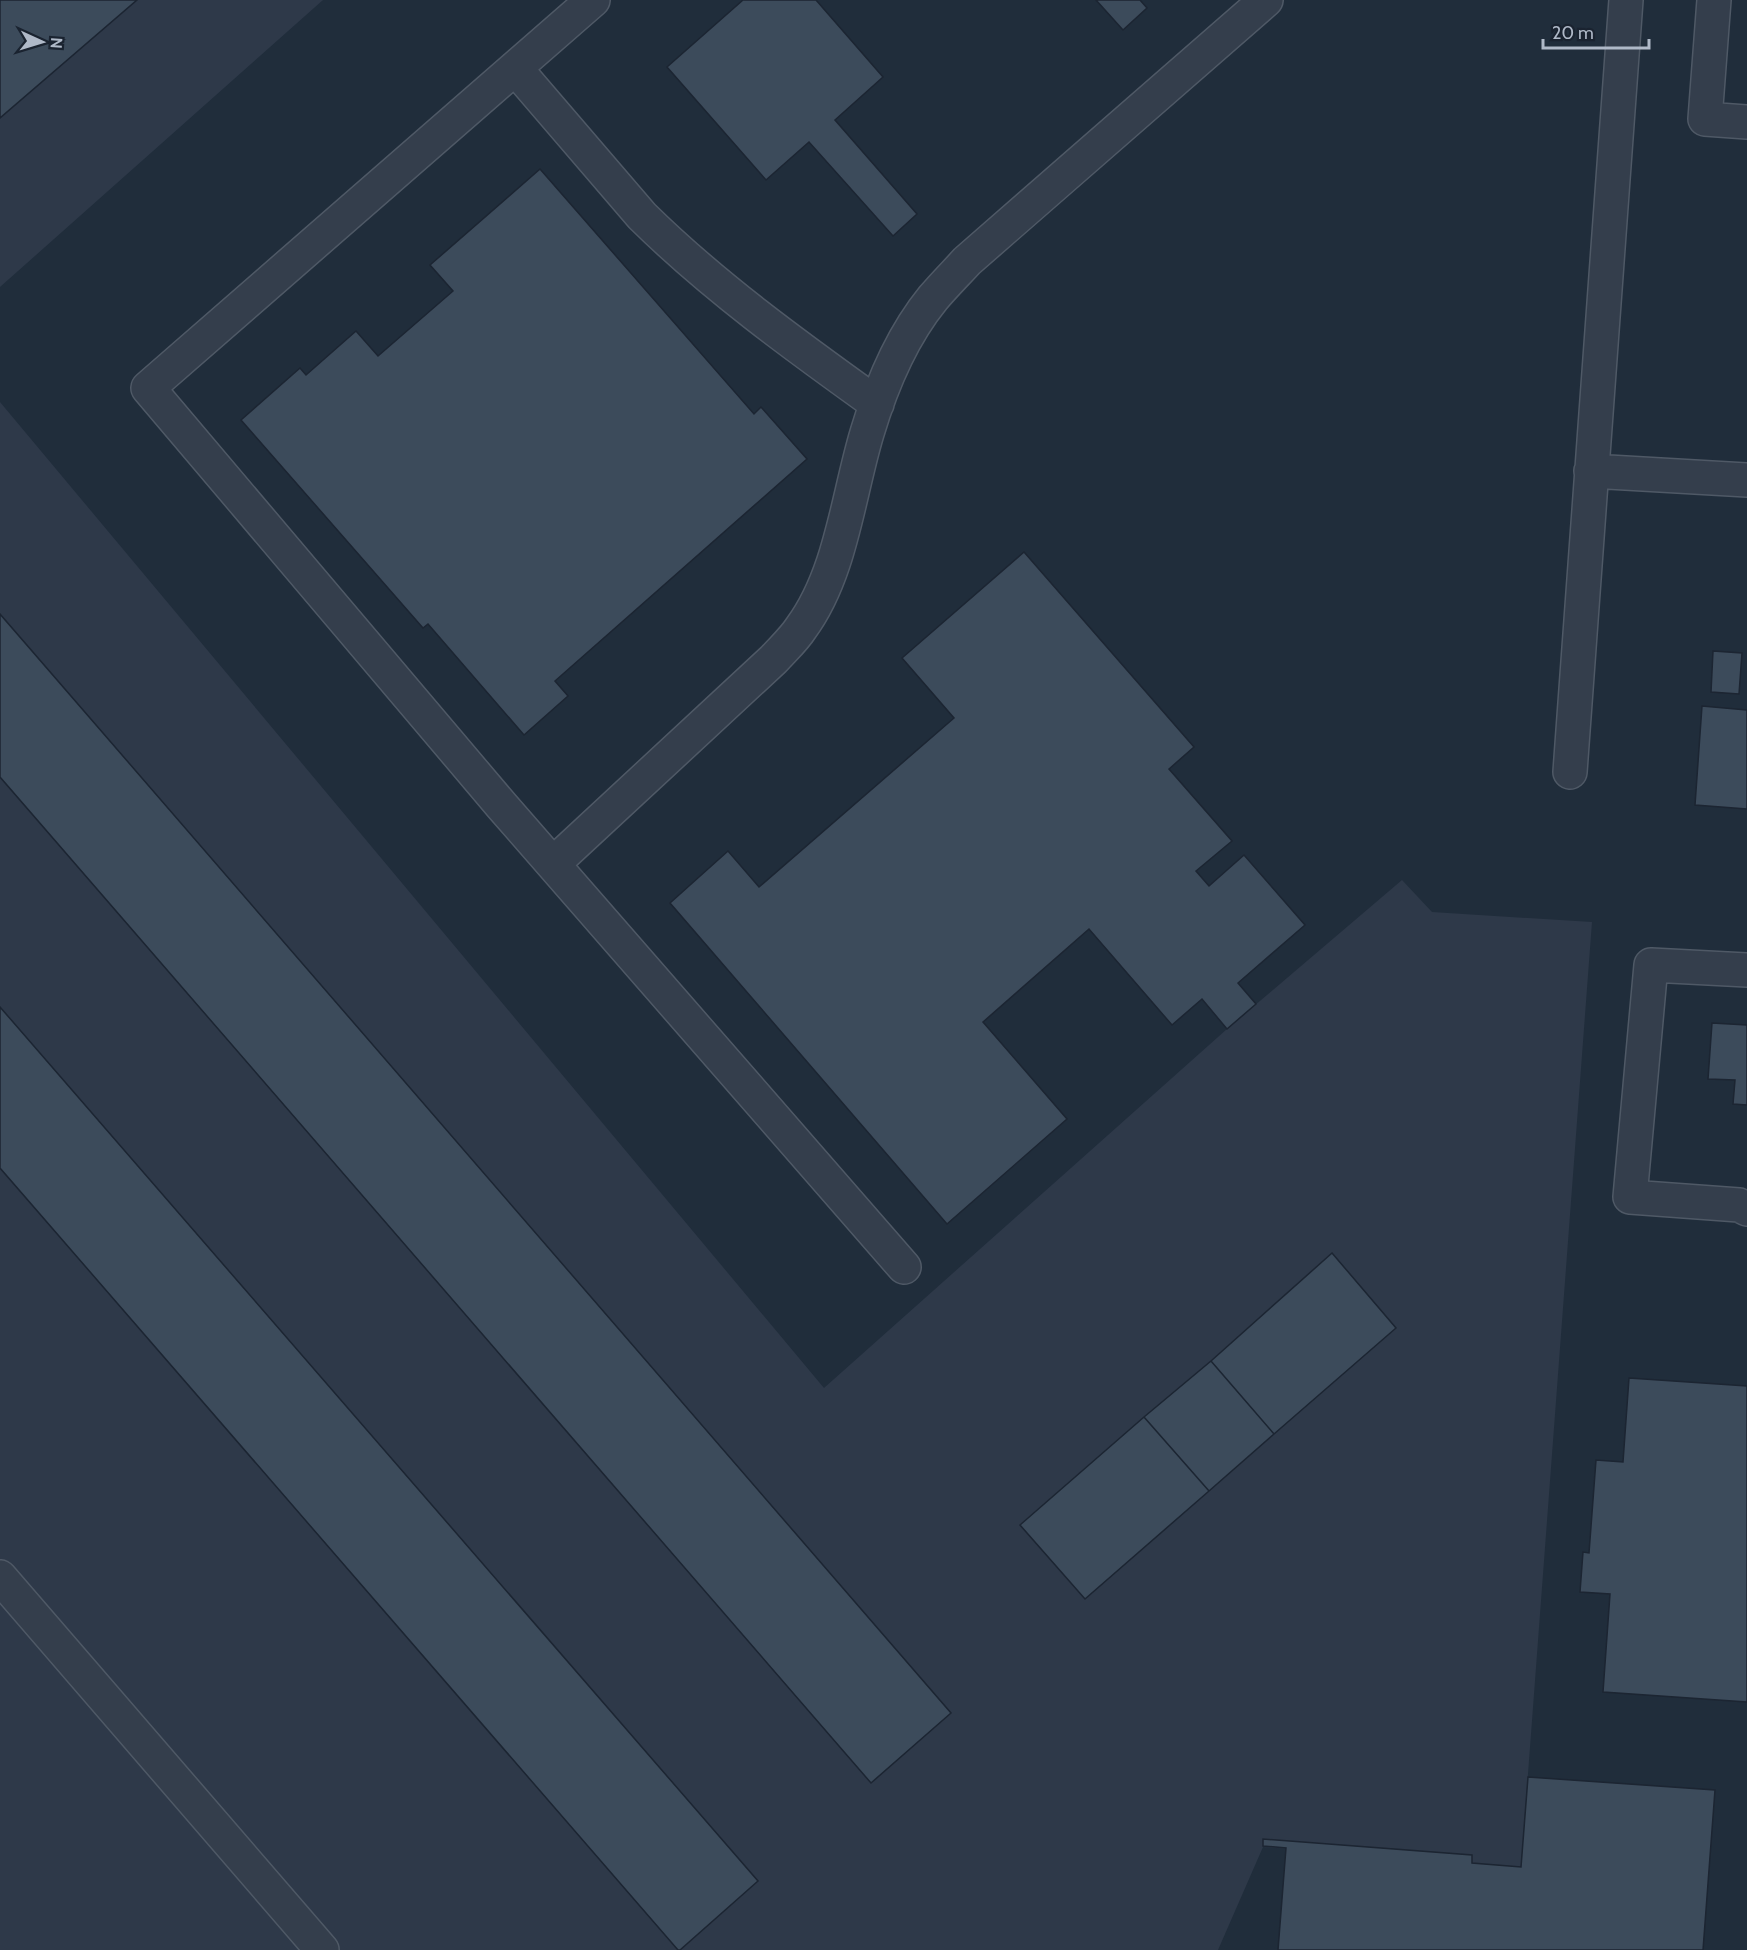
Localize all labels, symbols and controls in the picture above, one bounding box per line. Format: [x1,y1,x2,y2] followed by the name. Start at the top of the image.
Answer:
[12,12,72,72] north arrow
[1543,12,1650,50] scale bar
[1552,22,1594,44] text: 20 m
[47,37,66,49] text: N

